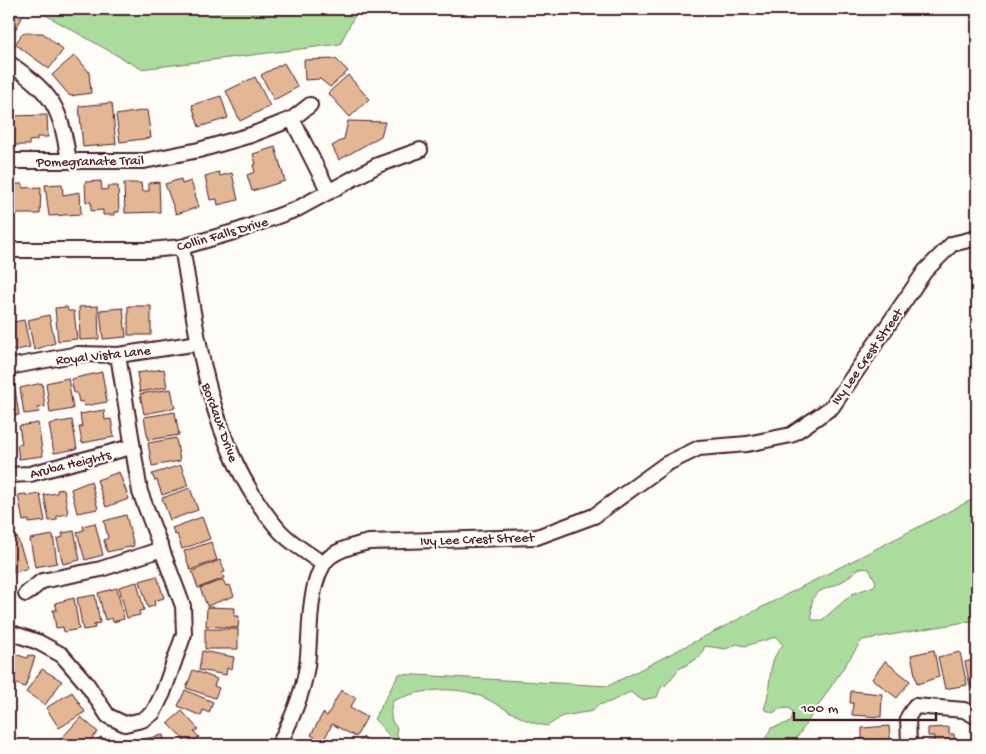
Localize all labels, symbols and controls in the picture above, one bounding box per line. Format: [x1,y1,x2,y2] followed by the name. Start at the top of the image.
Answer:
[35,153,144,172] street label: Pomegranate Trail
[175,214,271,257] street label: Collin Falls Drive
[828,305,908,409] street label: Ivy Lee Crest Street
[55,343,152,370] street label: Royal Vista Lane
[196,380,241,466] street label: Bordaux Drive
[28,447,114,484] street label: Aruba Heights
[420,530,536,551] street label: Ivy Lee Crest Street
[794,689,936,721] scale bar
[800,700,839,718] text: 100 m

